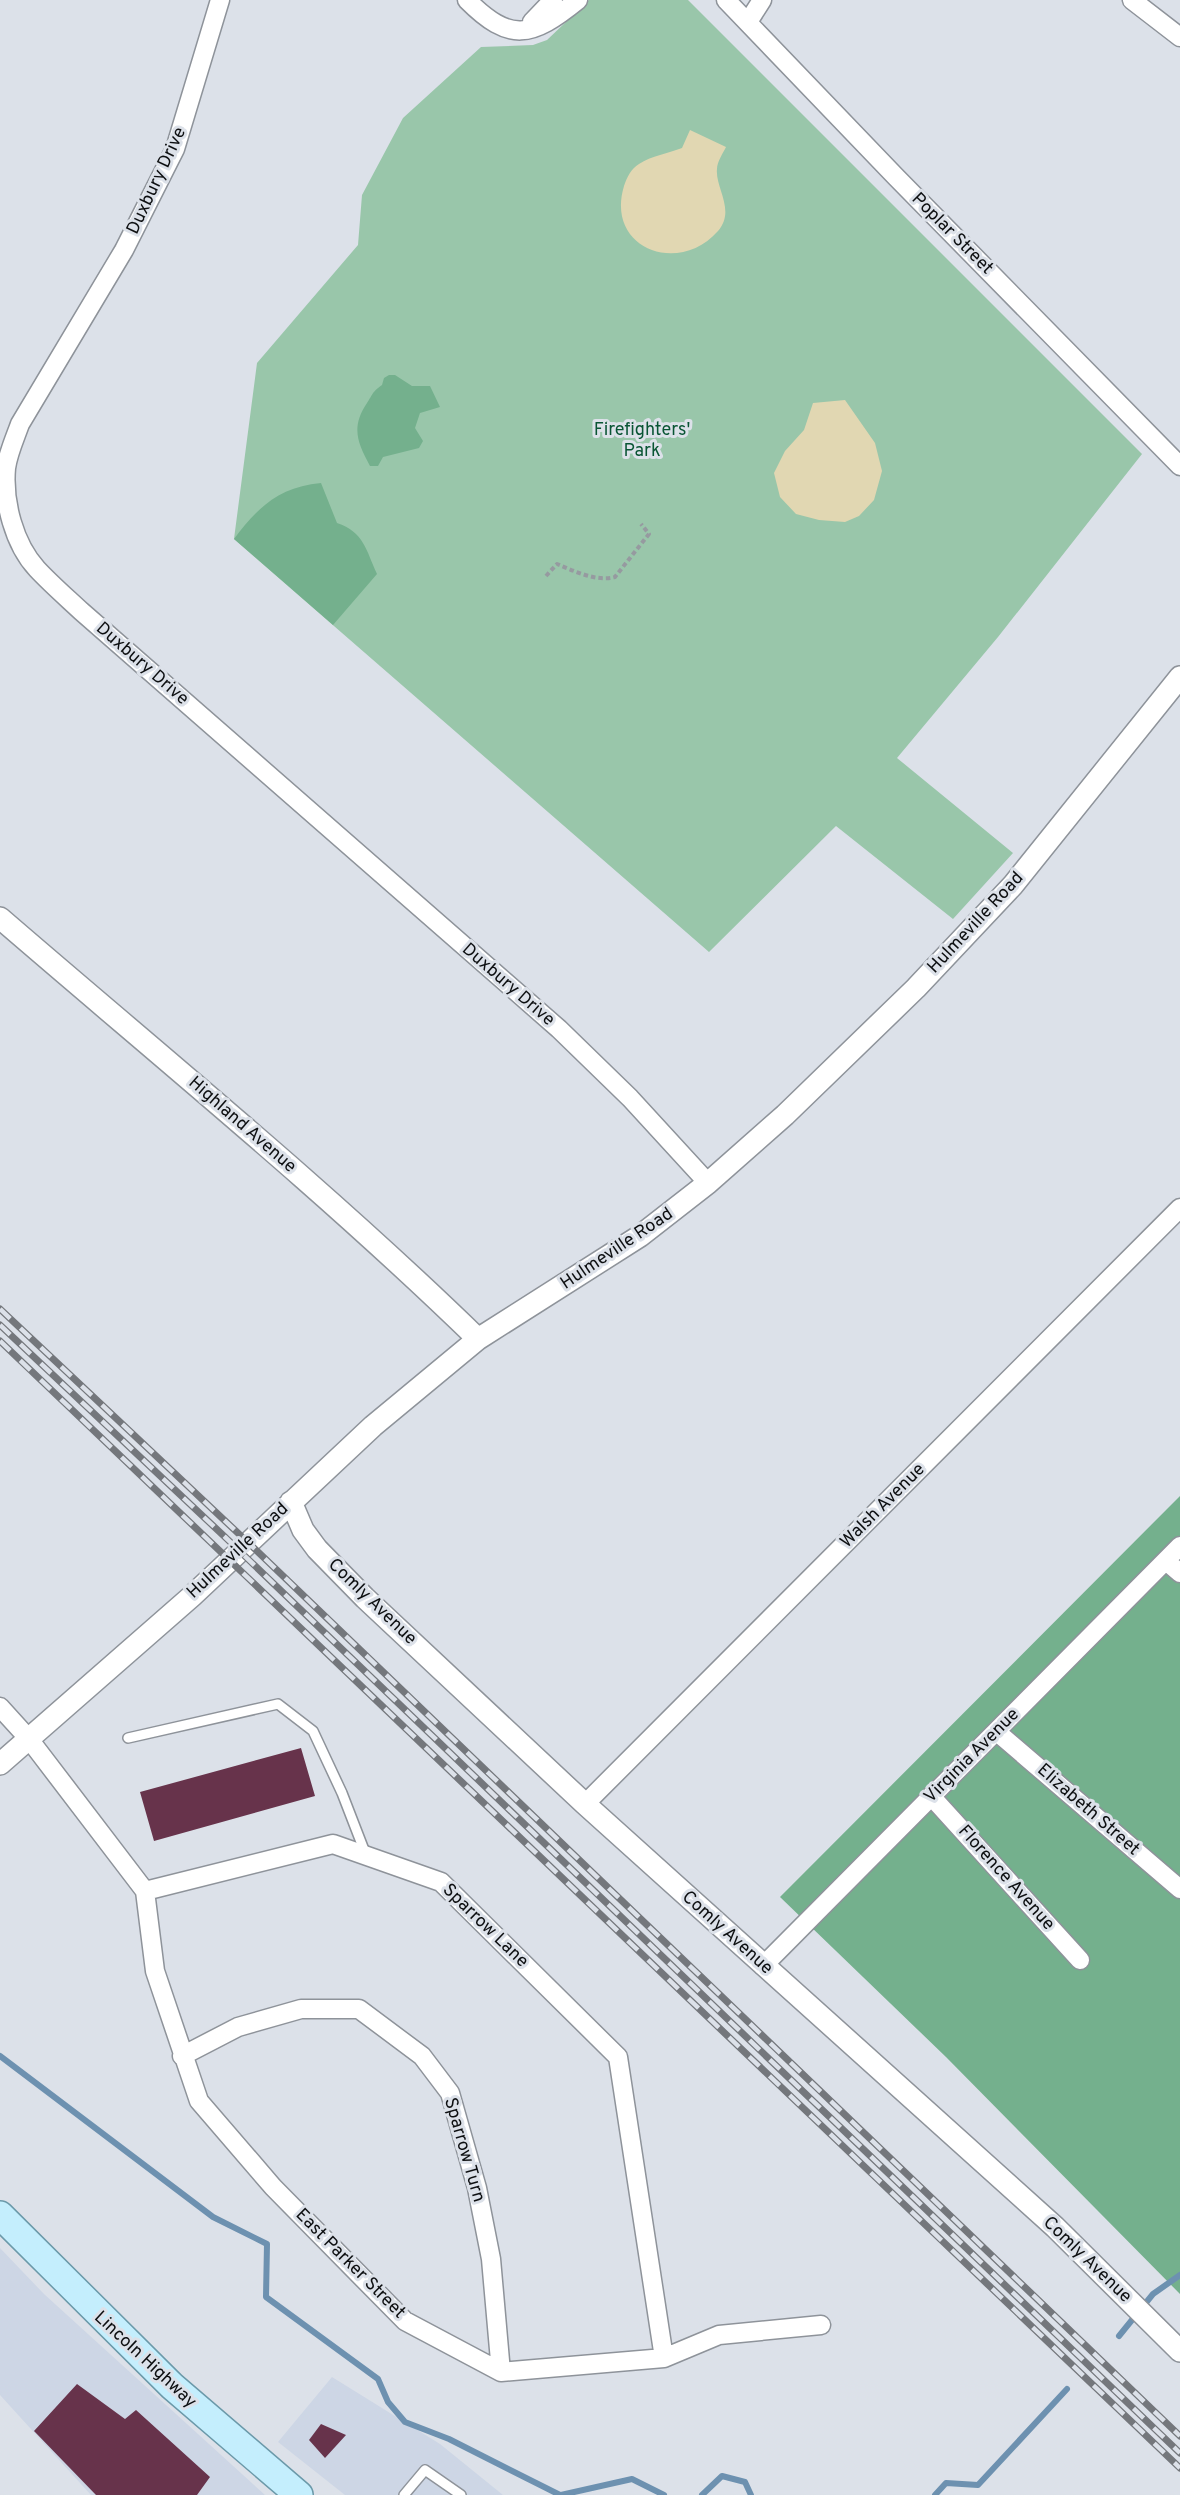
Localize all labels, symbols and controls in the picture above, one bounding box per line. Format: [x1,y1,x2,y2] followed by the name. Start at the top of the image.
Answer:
[122,124,192,238] street label: Duxbury Drive
[906,188,998,280] street label: Poplar Street
[594,419,690,463] park label: Firefighters' Park
[91,617,193,711] street label: Duxbury Drive
[923,867,1029,979] street label: Hulmeville Road
[457,938,559,1032] street label: Duxbury Drive
[183,1072,301,1178] street label: Highland Avenue
[556,1203,678,1295] street label: Hulmeville Road
[836,1459,930,1553] street label: Walsh Avenue
[182,1498,294,1604] street label: Hulmeville Road
[323,1554,421,1650] street label: Comly Avenue
[920,1704,1024,1808] street label: Virginia Avenue
[1032,1759,1144,1861] street label: Elizabeth Street
[953,1820,1059,1936] street label: Florence Avenue
[437,1879,533,1973] street label: Sparrow Lane
[677,1886,777,1980] street label: Comly Avenue
[438,2095,490,2205] street label: Sparrow Turn
[290,2204,410,2324] street label: East Parker Street
[1038,2212,1136,2308] street label: Comly Avenue
[89,2307,201,2413] street label: Lincoln Highway

